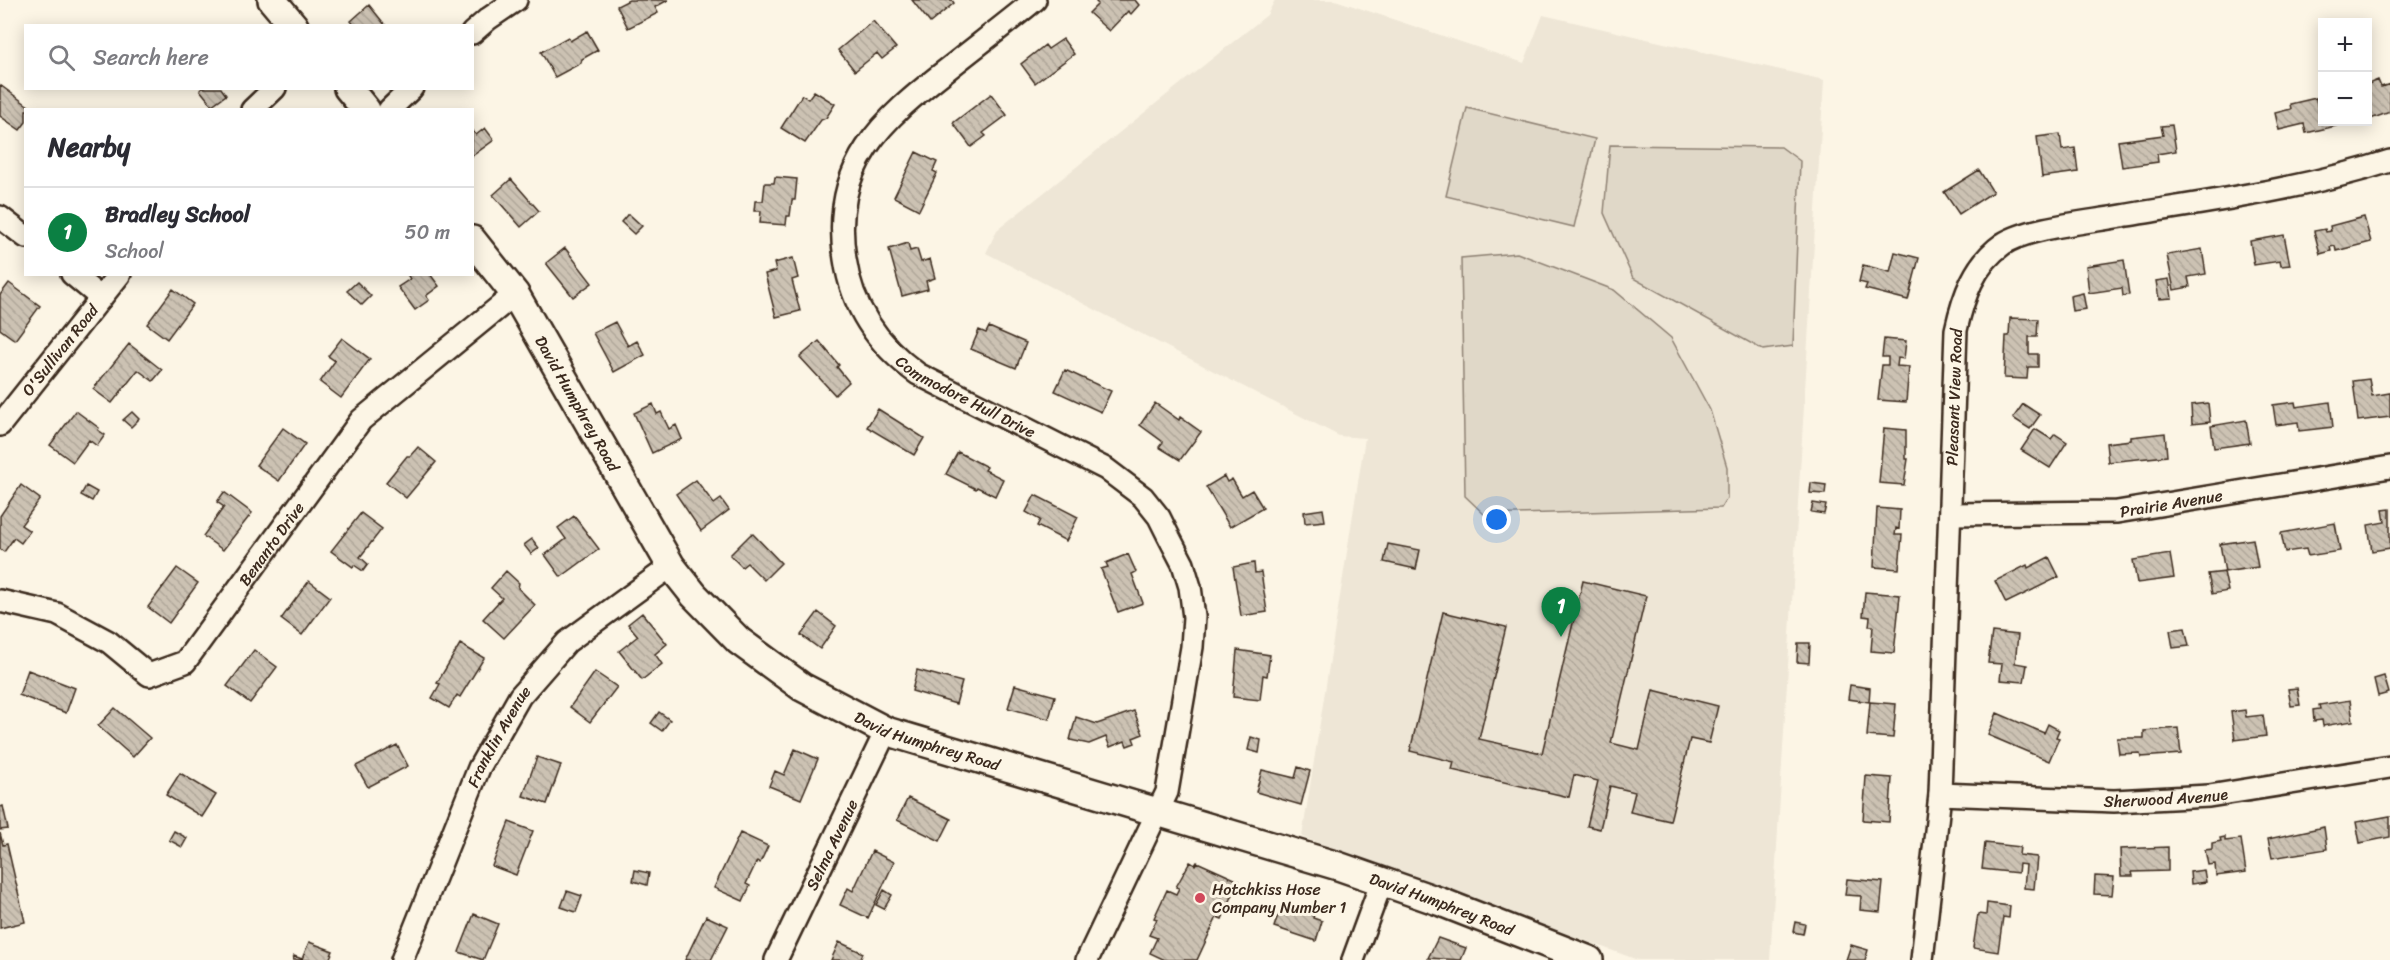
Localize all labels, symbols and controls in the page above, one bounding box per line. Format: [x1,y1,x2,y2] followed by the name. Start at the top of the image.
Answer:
[2318,18,2372,126] map controls
[2318,18,2372,72] button: +
[24,24,474,90] search box
[93,38,209,77] text: Search here
[45,41,78,74] icon: search
[2318,72,2372,126] button: −
[48,124,130,170] text: Nearby
[105,195,250,234] text: Bradley School
[63,215,72,250] text: 1
[405,215,450,250] text: 50 m
[105,234,164,269] text: School
[14,296,107,402] street label: O'Sullivan Road
[1937,326,1971,466] street label: Pleasant View Road
[527,330,629,478] street label: David Humphrey Road
[889,347,1041,446] street label: Commodore Hull Drive
[2118,480,2225,526] street label: Prairie Avenue
[230,495,312,592] street label: Benanto Drive
[1482,505,1511,534] your location
[1542,588,1580,637] pin: 1
[458,678,538,792] street label: Franklin Avenue
[849,702,1005,779] street label: David Humphrey Road
[2103,779,2230,816] street label: Sherwood Avenue
[797,794,866,895] street label: Selma Avenue
[1365,864,1520,944] street label: David Humphrey Road
[1212,875,1346,922] place label: Hotchkiss Hose Company Number 1
[1193,891,1207,905] marker: Hotchkiss Hose Company Number 1

